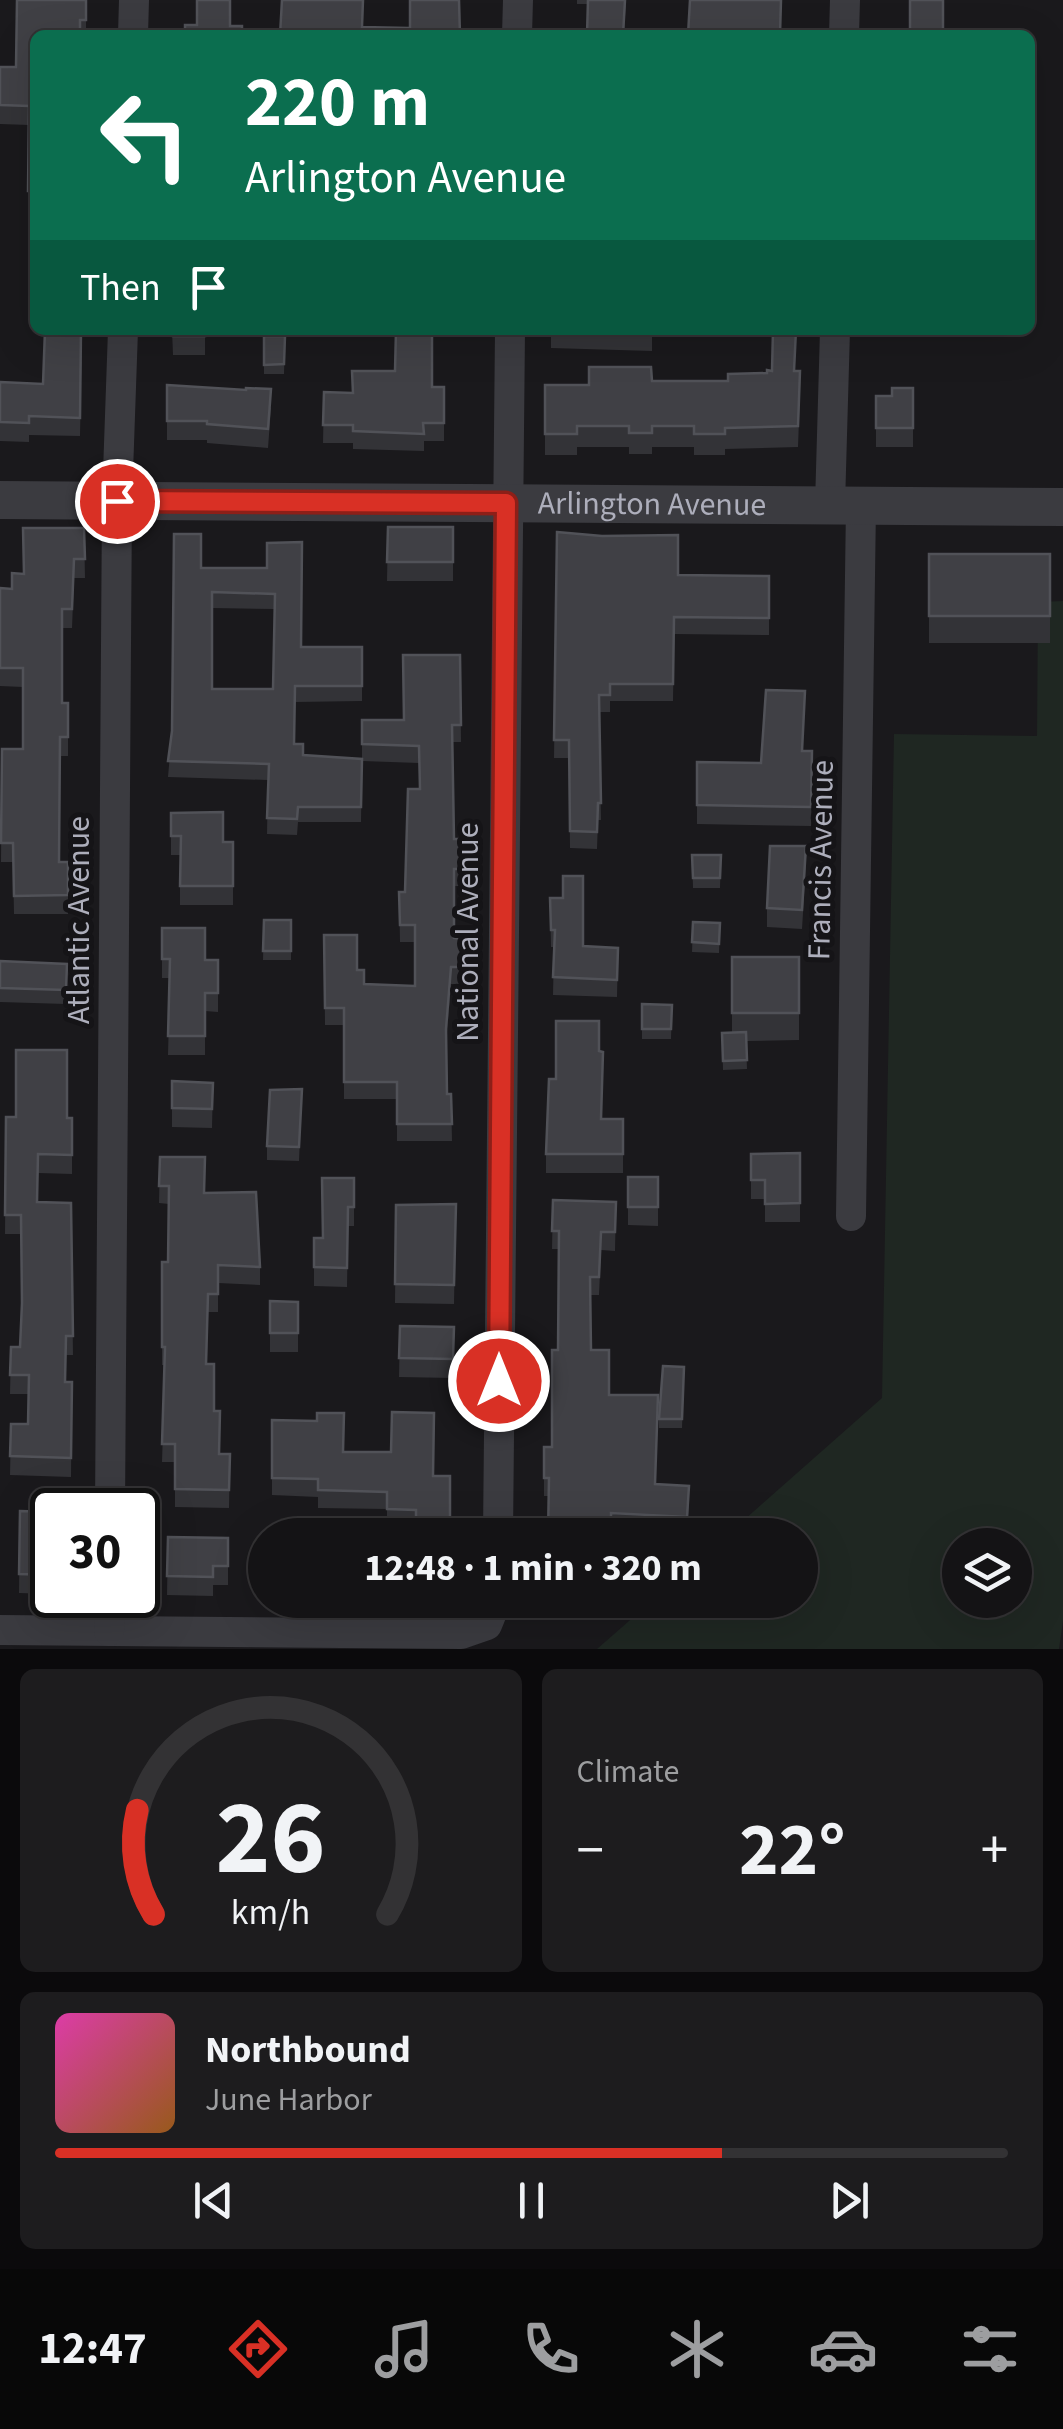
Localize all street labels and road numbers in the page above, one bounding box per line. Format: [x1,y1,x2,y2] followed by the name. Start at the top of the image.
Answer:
[538,481,766,528] street label: Arlington Avenue
[796,760,846,960] street label: Francis Avenue
[56,816,102,1024] street label: Atlantic Avenue
[445,822,491,1042] street label: National Avenue

